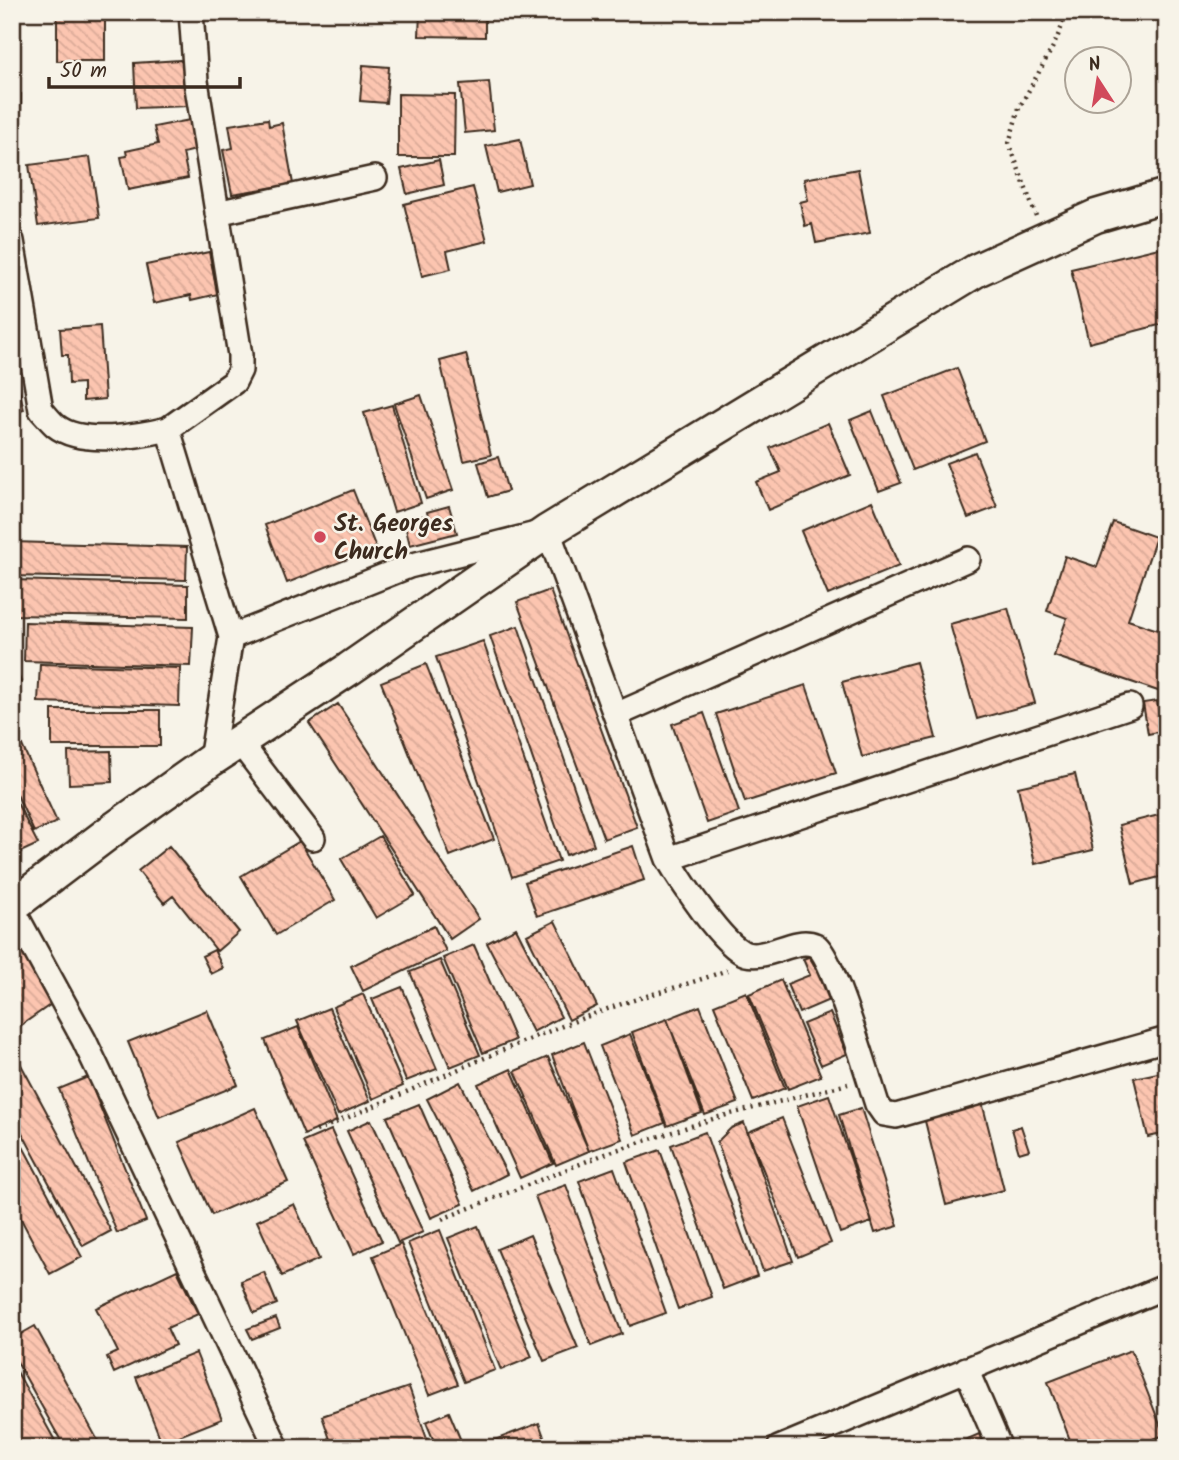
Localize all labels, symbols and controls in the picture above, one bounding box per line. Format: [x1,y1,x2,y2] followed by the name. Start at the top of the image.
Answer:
[49,46,240,90] scale bar
[1064,46,1134,116] north arrow
[1086,49,1104,81] text: N
[60,55,107,88] text: 50 m
[334,505,453,572] place label: St. Georges Church
[312,529,328,545] marker: St. Georges Church

